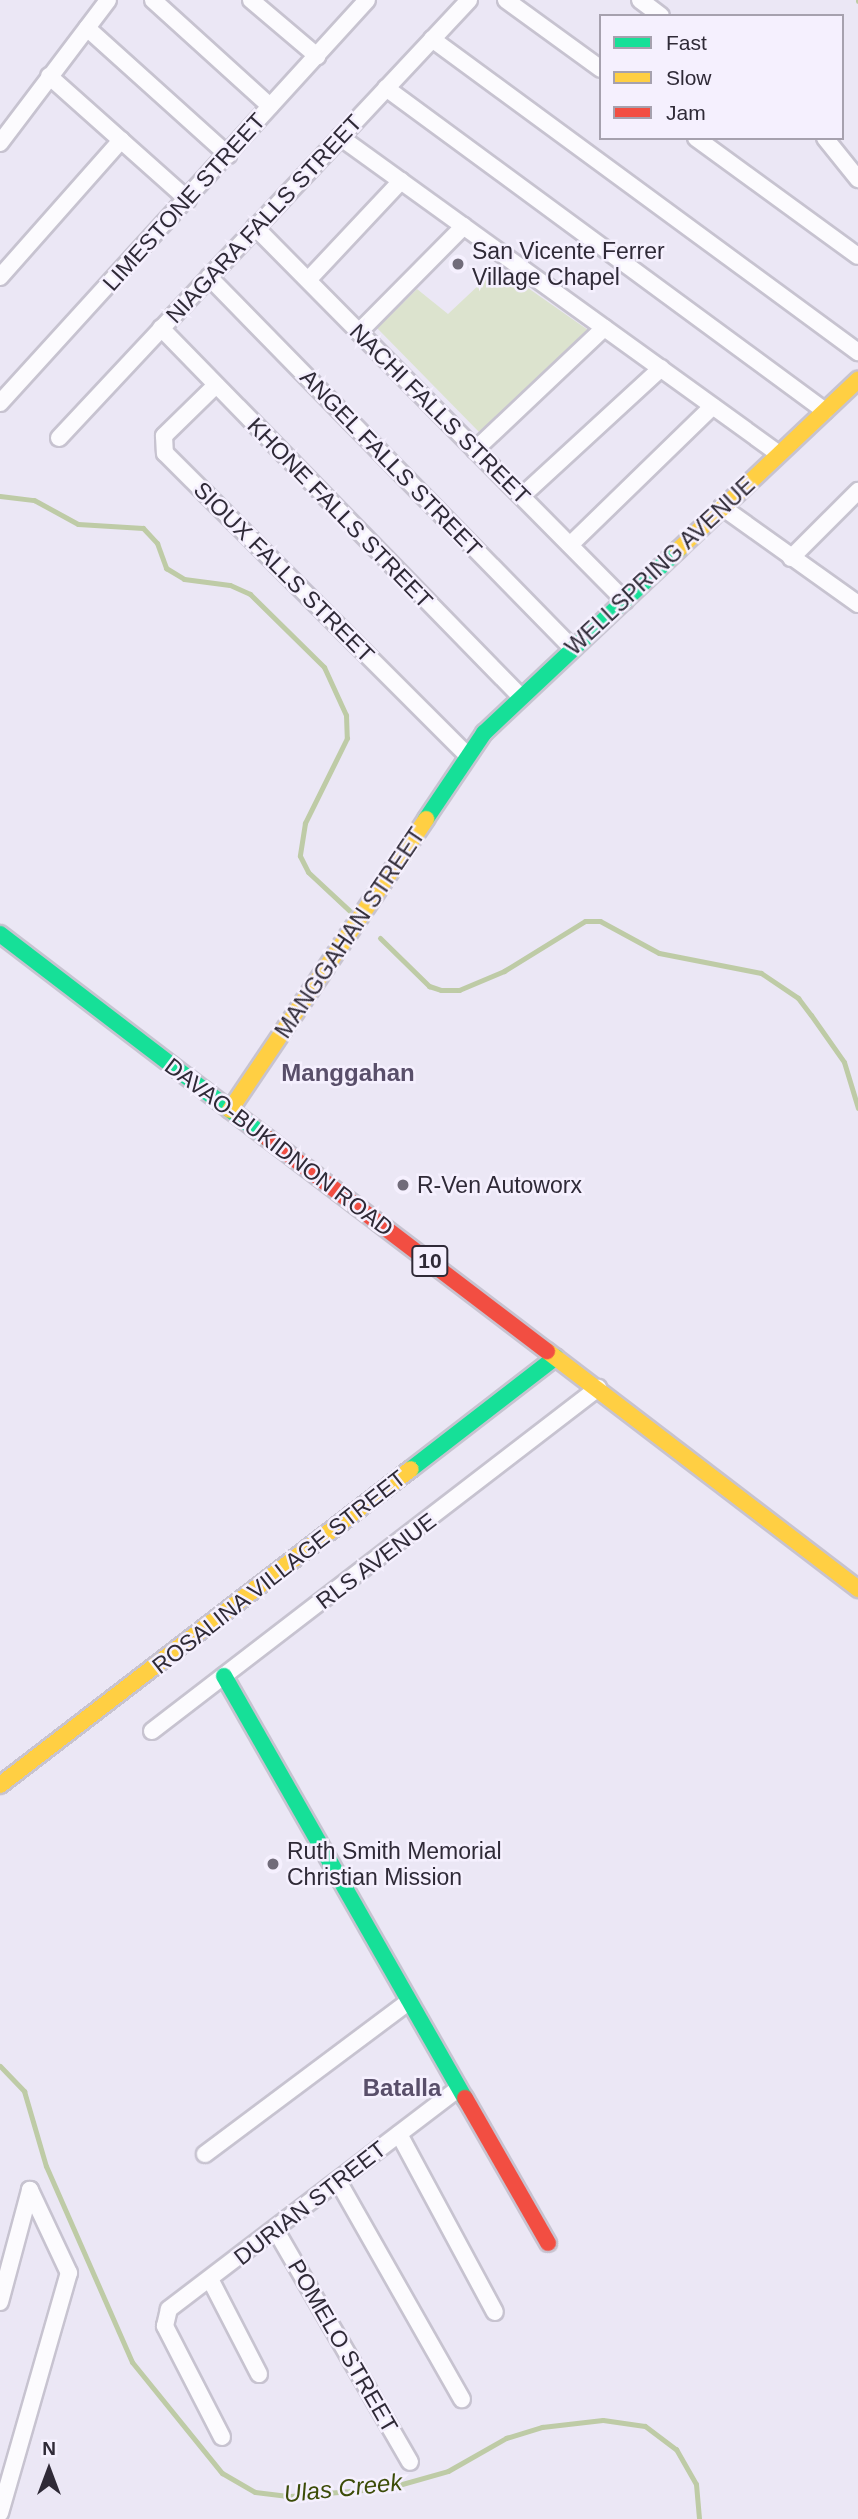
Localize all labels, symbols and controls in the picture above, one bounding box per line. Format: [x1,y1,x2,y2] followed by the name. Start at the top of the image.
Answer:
[599,14,844,140] legend
[666,31,707,54] text: Fast
[666,66,712,89] text: Slow
[666,101,706,124] text: Jam
[97,107,271,297] street label: LIMESTONE STREET
[160,109,368,329] street label: NIAGARA FALLS STREET
[472,237,665,291] place label: San Vicente Ferrer Village Chapel
[450,256,466,272] marker: San Vicente Ferrer Village Chapel
[344,318,536,510] street label: NACHI FALLS STREET
[294,363,488,563] street label: ANGEL FALLS STREET
[242,412,438,614] street label: KHONE FALLS STREET
[559,471,761,661] street label: WELLSPRING AVENUE
[188,476,380,668] street label: SIOUX FALLS STREET
[269,823,431,1043] street label: MANGGAHAN STREET
[159,1052,399,1242] street label: DAVAO-BUKIDNON ROAD
[281,1059,415,1087] district label: Manggahan
[417,1171,583,1199] place label: R-Ven Autoworx
[395,1177,411,1193] marker: R-Ven Autoworx
[411,1244,449,1278] road number: 10
[146,1464,412,1680] street label: ROSALINA VILLAGE STREET
[310,1507,442,1615] street label: RLS AVENUE
[287,1837,502,1891] place label: Ruth Smith Memorial Christian Mission
[265,1856,281,1872] marker: Ruth Smith Memorial Christian Mission
[363,2074,441,2102] district label: Batalla
[228,2135,392,2271] street label: DURIAN STREET
[282,2254,404,2438] street label: POMELO STREET
[14,2435,84,2505] north arrow
[42,2438,56,2459] text: N
[282,2467,404,2509] water label: Ulas Creek

